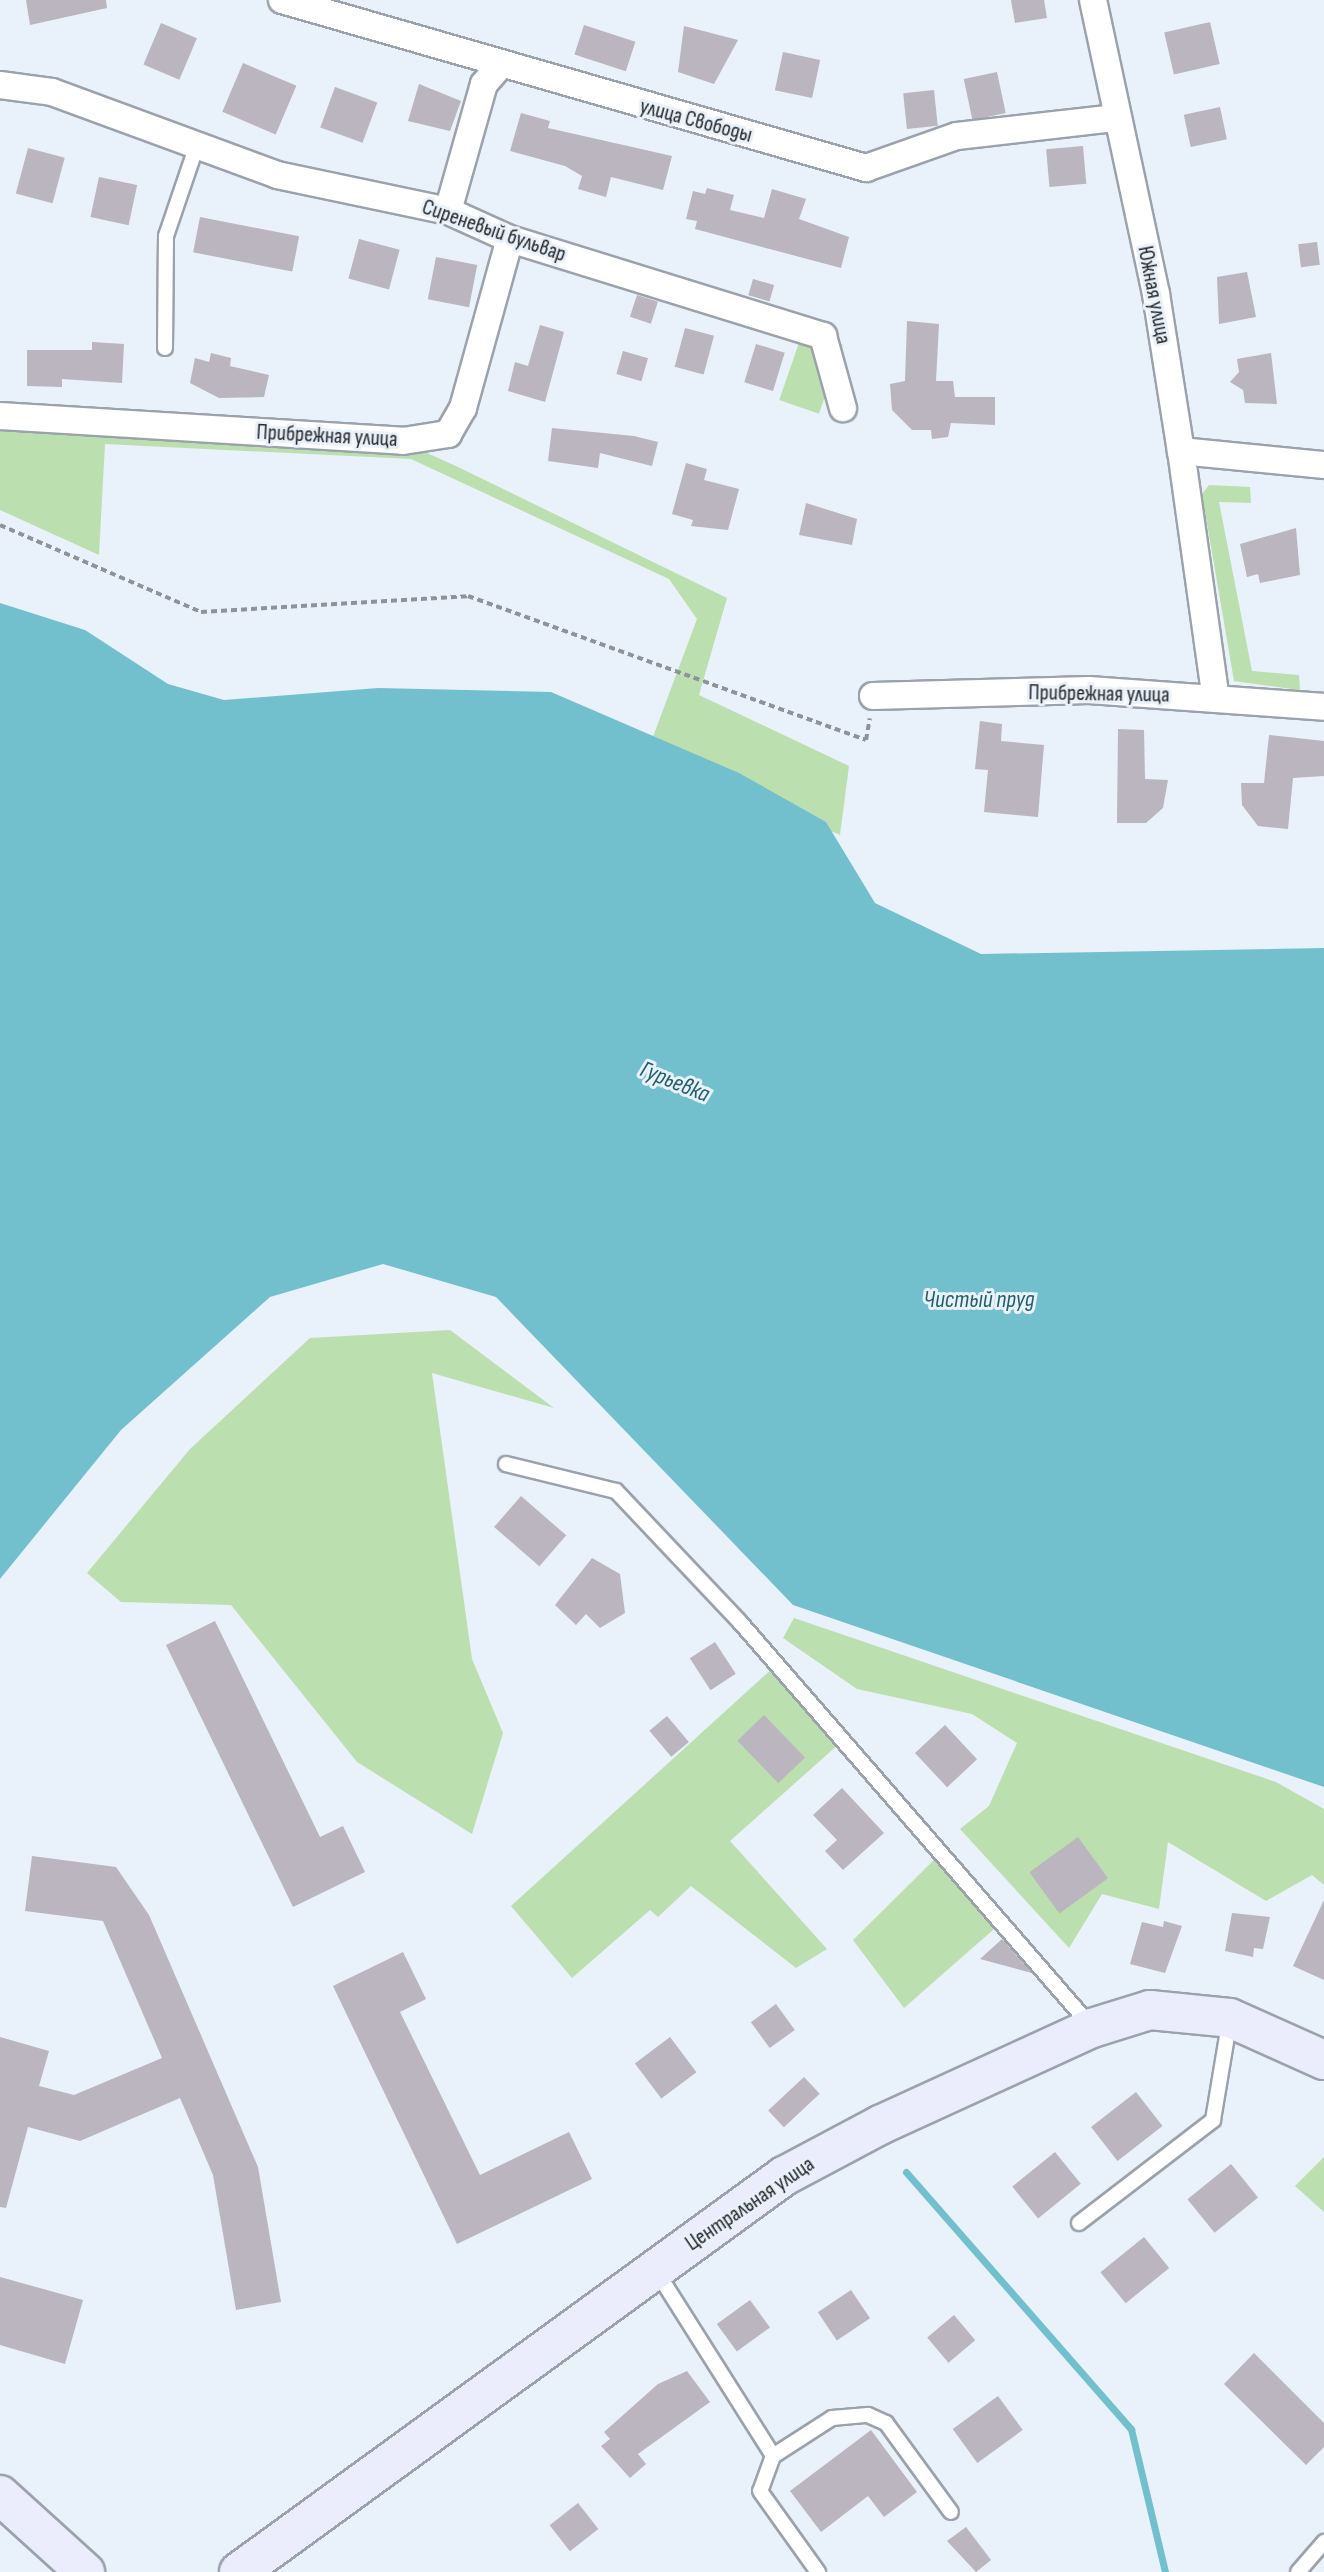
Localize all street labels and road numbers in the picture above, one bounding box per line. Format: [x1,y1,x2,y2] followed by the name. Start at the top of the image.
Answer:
[637,93,755,149] street label: улица Свободы
[419,194,569,268] street label: Сиреневый бульвар
[1132,244,1176,346] street label: Южная улица
[256,419,398,453] street label: Прибрежная улица
[1028,680,1170,708] street label: Прибрежная улица
[681,2151,819,2257] street label: Центральная улица

